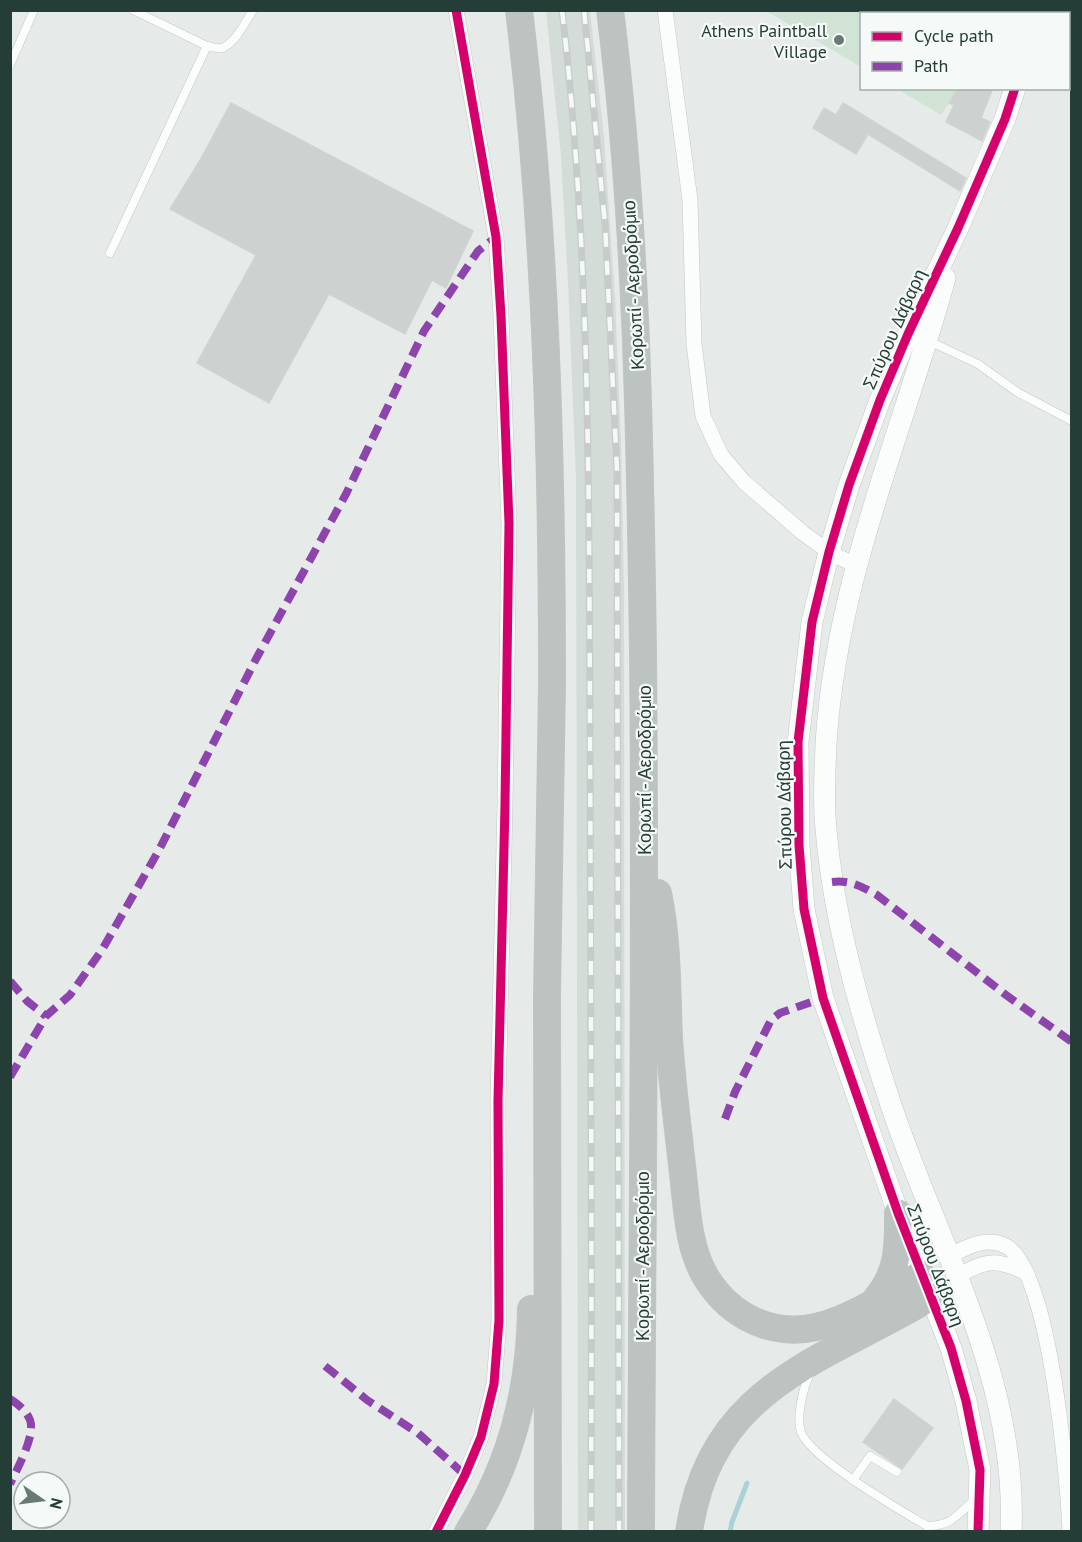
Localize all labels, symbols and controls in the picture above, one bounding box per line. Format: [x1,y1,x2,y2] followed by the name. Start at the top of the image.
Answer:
[860,12,1070,90] legend
[701,19,828,63] place label: Athens Paintball Village
[914,24,994,47] text: Cycle path
[832,33,846,47] marker: Athens Paintball Village
[914,54,948,77] text: Path
[617,200,649,370] street label: Κορωπί - Αεροδρόμιο
[857,265,931,393] street label: Σπύρου Δάβαρη
[633,685,656,855] street label: Κορωπί - Αεροδρόμιο
[771,740,797,870] street label: Σπύρου Δάβαρη
[631,1171,654,1341] street label: Κορωπί - Αεροδρόμιο
[902,1200,970,1330] street label: Σπύρου Δάβαρη
[12,1470,72,1530] north arrow
[46,1496,68,1511] text: N

